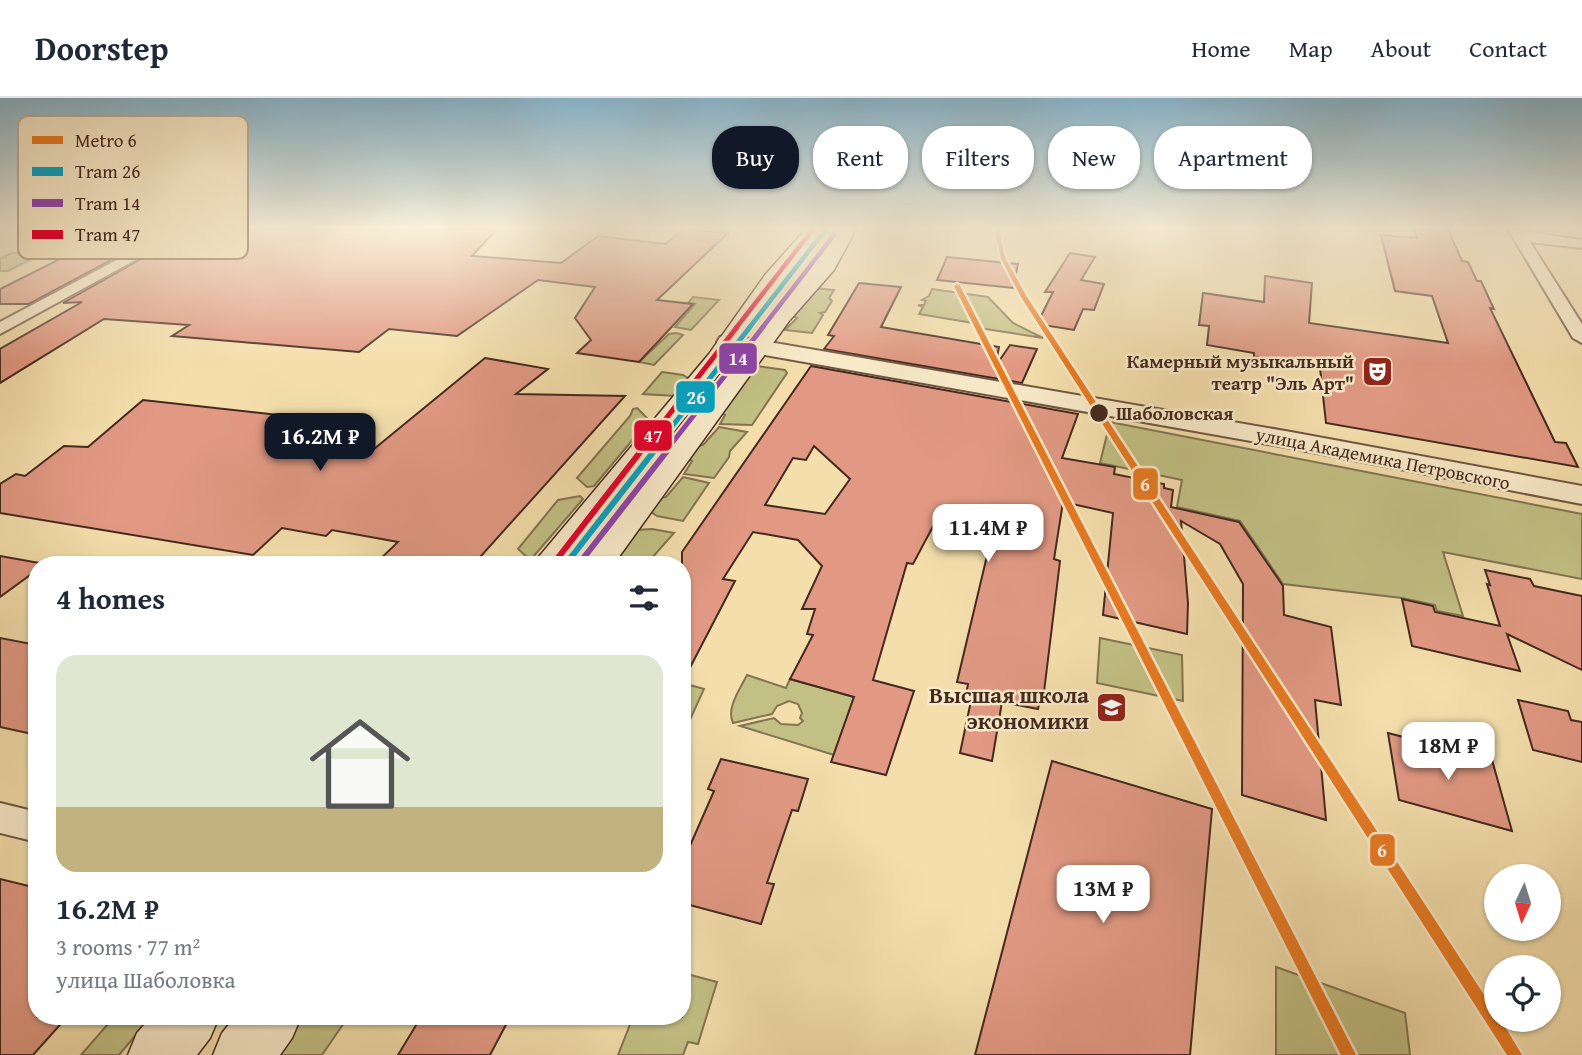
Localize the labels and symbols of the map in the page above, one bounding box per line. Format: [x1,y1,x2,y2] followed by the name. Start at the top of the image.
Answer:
[18,116,248,259] legend
[75,126,137,154] text: Metro 6
[75,157,140,185] text: Tram 26
[75,189,140,217] text: Tram 14
[75,220,140,248] text: Tram 47
[718,342,758,375] line badge: 14
[728,344,748,372] text: 14
[1127,347,1354,397] place label: Камерный музыкальный театр "Эль Арт"
[1360,355,1394,389] theatre icon: Камерный музыкальный театр "Эль Арт"
[675,380,716,414] line badge: 26
[686,383,706,411] text: 26
[1116,399,1234,427] place label: Шаболовская
[1088,402,1110,424] marker: Шаболовская
[255,414,385,473] pin: 16.2M ₽
[633,419,673,452] line badge: 47
[1252,419,1513,496] street label: улица Академика Петровского
[643,421,663,449] text: 47
[1132,467,1159,501] line badge: 6
[1140,470,1150,498] text: 6
[923,504,1053,564] pin: 11.4M ₽
[929,678,1089,737] place label: Высшая школа экономики
[1095,691,1129,725] school or university icon: Высшая школа экономики
[1399,722,1497,782] pin: 18M ₽
[1369,833,1396,867] line badge: 6
[1377,836,1387,864] text: 6
[1484,864,1561,942] north arrow
[1054,866,1152,925] pin: 13M ₽

